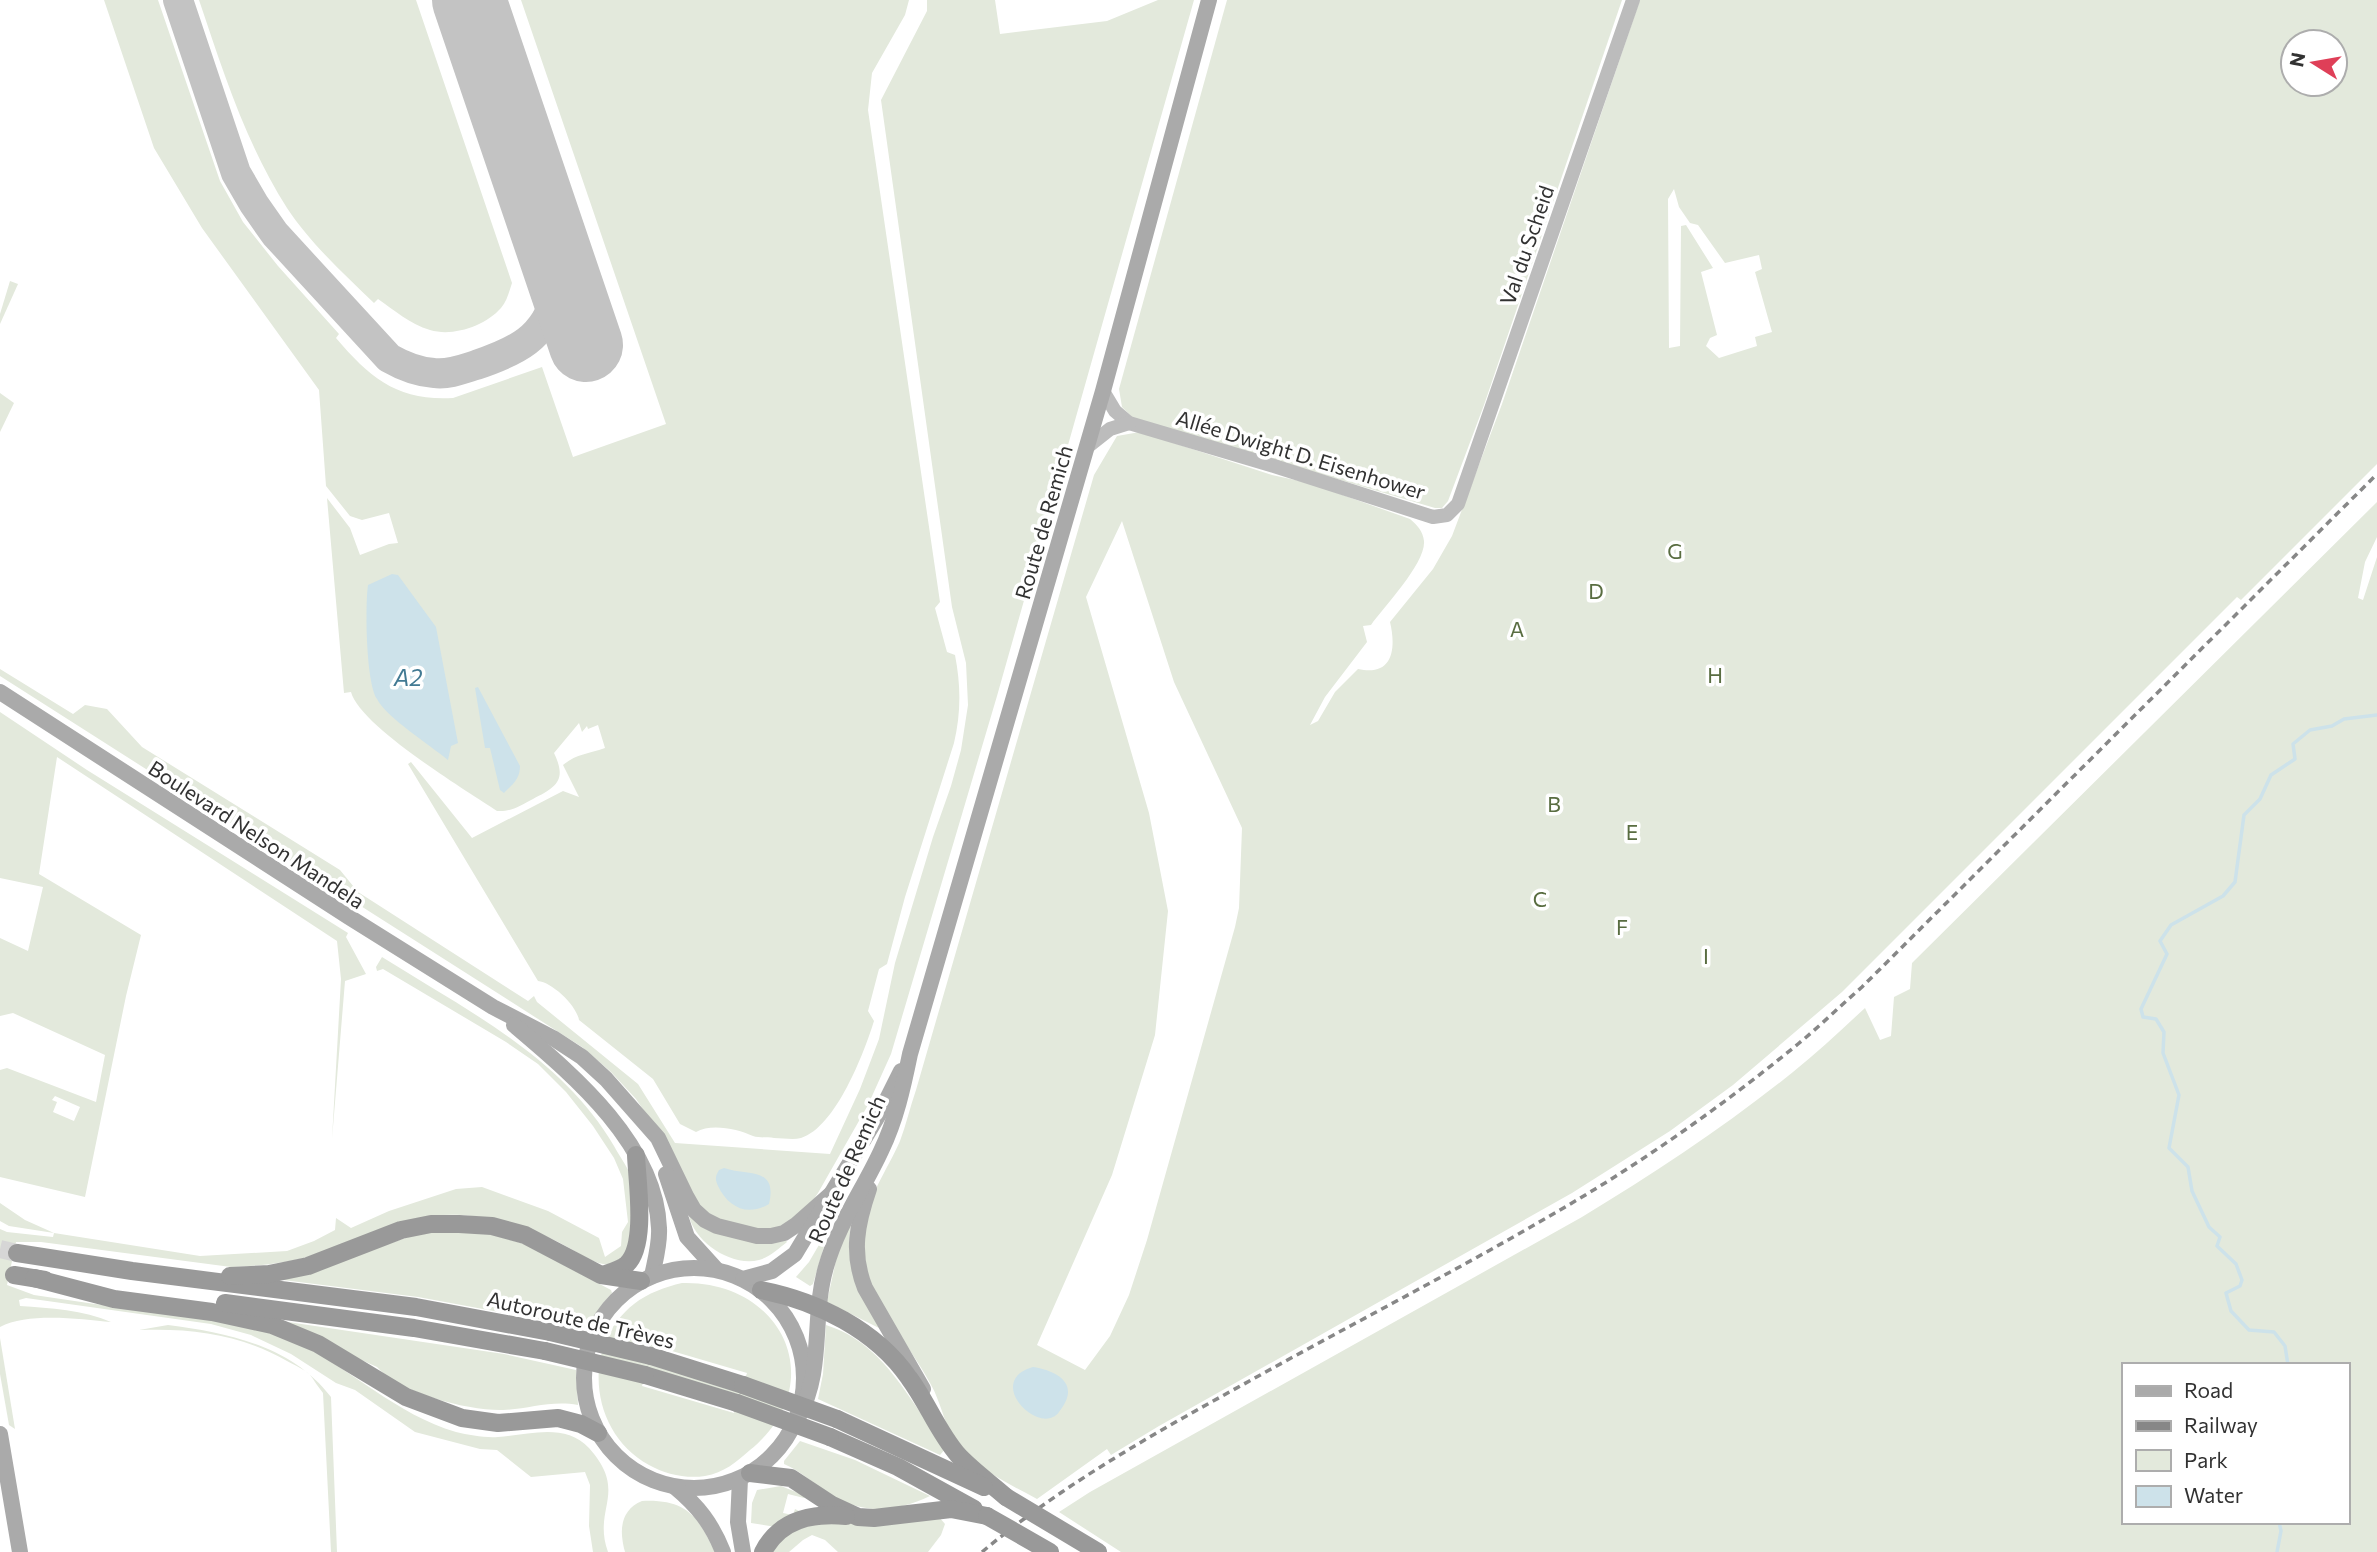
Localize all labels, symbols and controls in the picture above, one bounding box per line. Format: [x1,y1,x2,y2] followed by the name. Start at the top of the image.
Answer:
[2279,28,2349,98] north arrow
[2284,50,2309,69] text: N
[1494,182,1558,308] street label: Val du Scheid
[1173,404,1429,504] street label: Allée Dwight D. Eisenhower
[1009,442,1077,602] street label: Route de Remich
[1667,538,1683,563] park label: G
[1588,578,1604,603] park label: D
[1510,616,1524,641] park label: A
[1707,662,1723,687] park label: H
[393,663,423,691] water label: A2
[144,755,370,913] street label: Boulevard Nelson Mandela
[1547,791,1561,816] park label: B
[1626,819,1638,844] park label: E
[1533,886,1547,911] park label: C
[1616,914,1628,939] park label: F
[1703,943,1709,968] park label: I
[802,1091,890,1247] street label: Route de Remich
[485,1285,677,1353] street label: Autoroute de Trèves
[2122,1363,2349,1524] legend
[2184,1377,2233,1402] text: Road
[2184,1412,2258,1437] text: Railway
[2184,1447,2228,1472] text: Park
[2184,1482,2243,1507] text: Water

